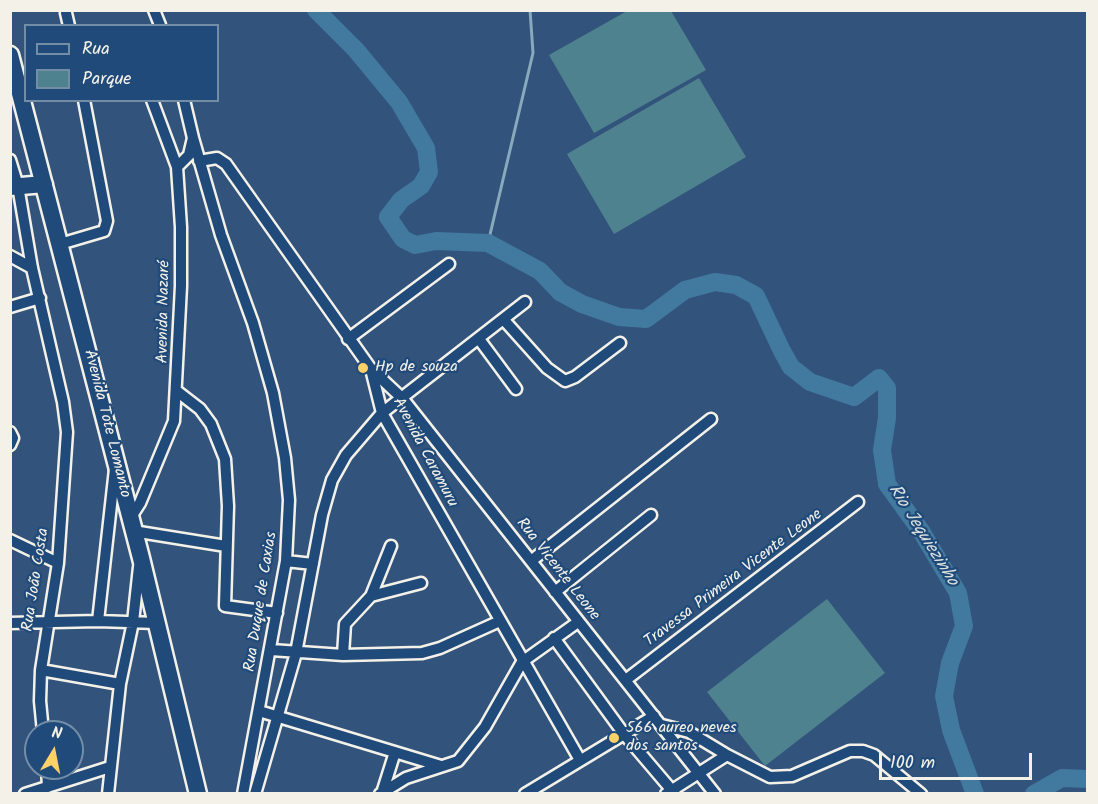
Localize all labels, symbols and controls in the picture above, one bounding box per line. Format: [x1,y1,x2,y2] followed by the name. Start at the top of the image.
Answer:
[24,24,219,102] legend
[82,35,110,64] text: Rua
[82,65,131,94] text: Parque
[155,260,175,364] street label: Avenida Nazaré
[78,348,134,500] street label: Avenida Tote Lomanto
[375,358,458,378] place label: Hp de souza
[356,361,370,375] marker: Hp de souza
[387,395,461,511] street label: Avenida Caramuru
[882,481,962,591] water label: Rio Jequiezinho
[641,506,827,652] street label: Travessa Primeira Vicente Leone
[511,515,603,625] street label: Rua Vicente Leone
[19,527,55,633] street label: Rua João Costa
[241,531,283,673] street label: Rua Duque de Caxias
[626,719,737,757] place label: 566 aureo neves dos santos
[24,720,84,780] north arrow
[50,721,64,747] text: N
[607,731,621,745] marker: 566 aureo neves dos santos
[882,741,1035,779] scale bar
[890,749,935,778] text: 100 m

